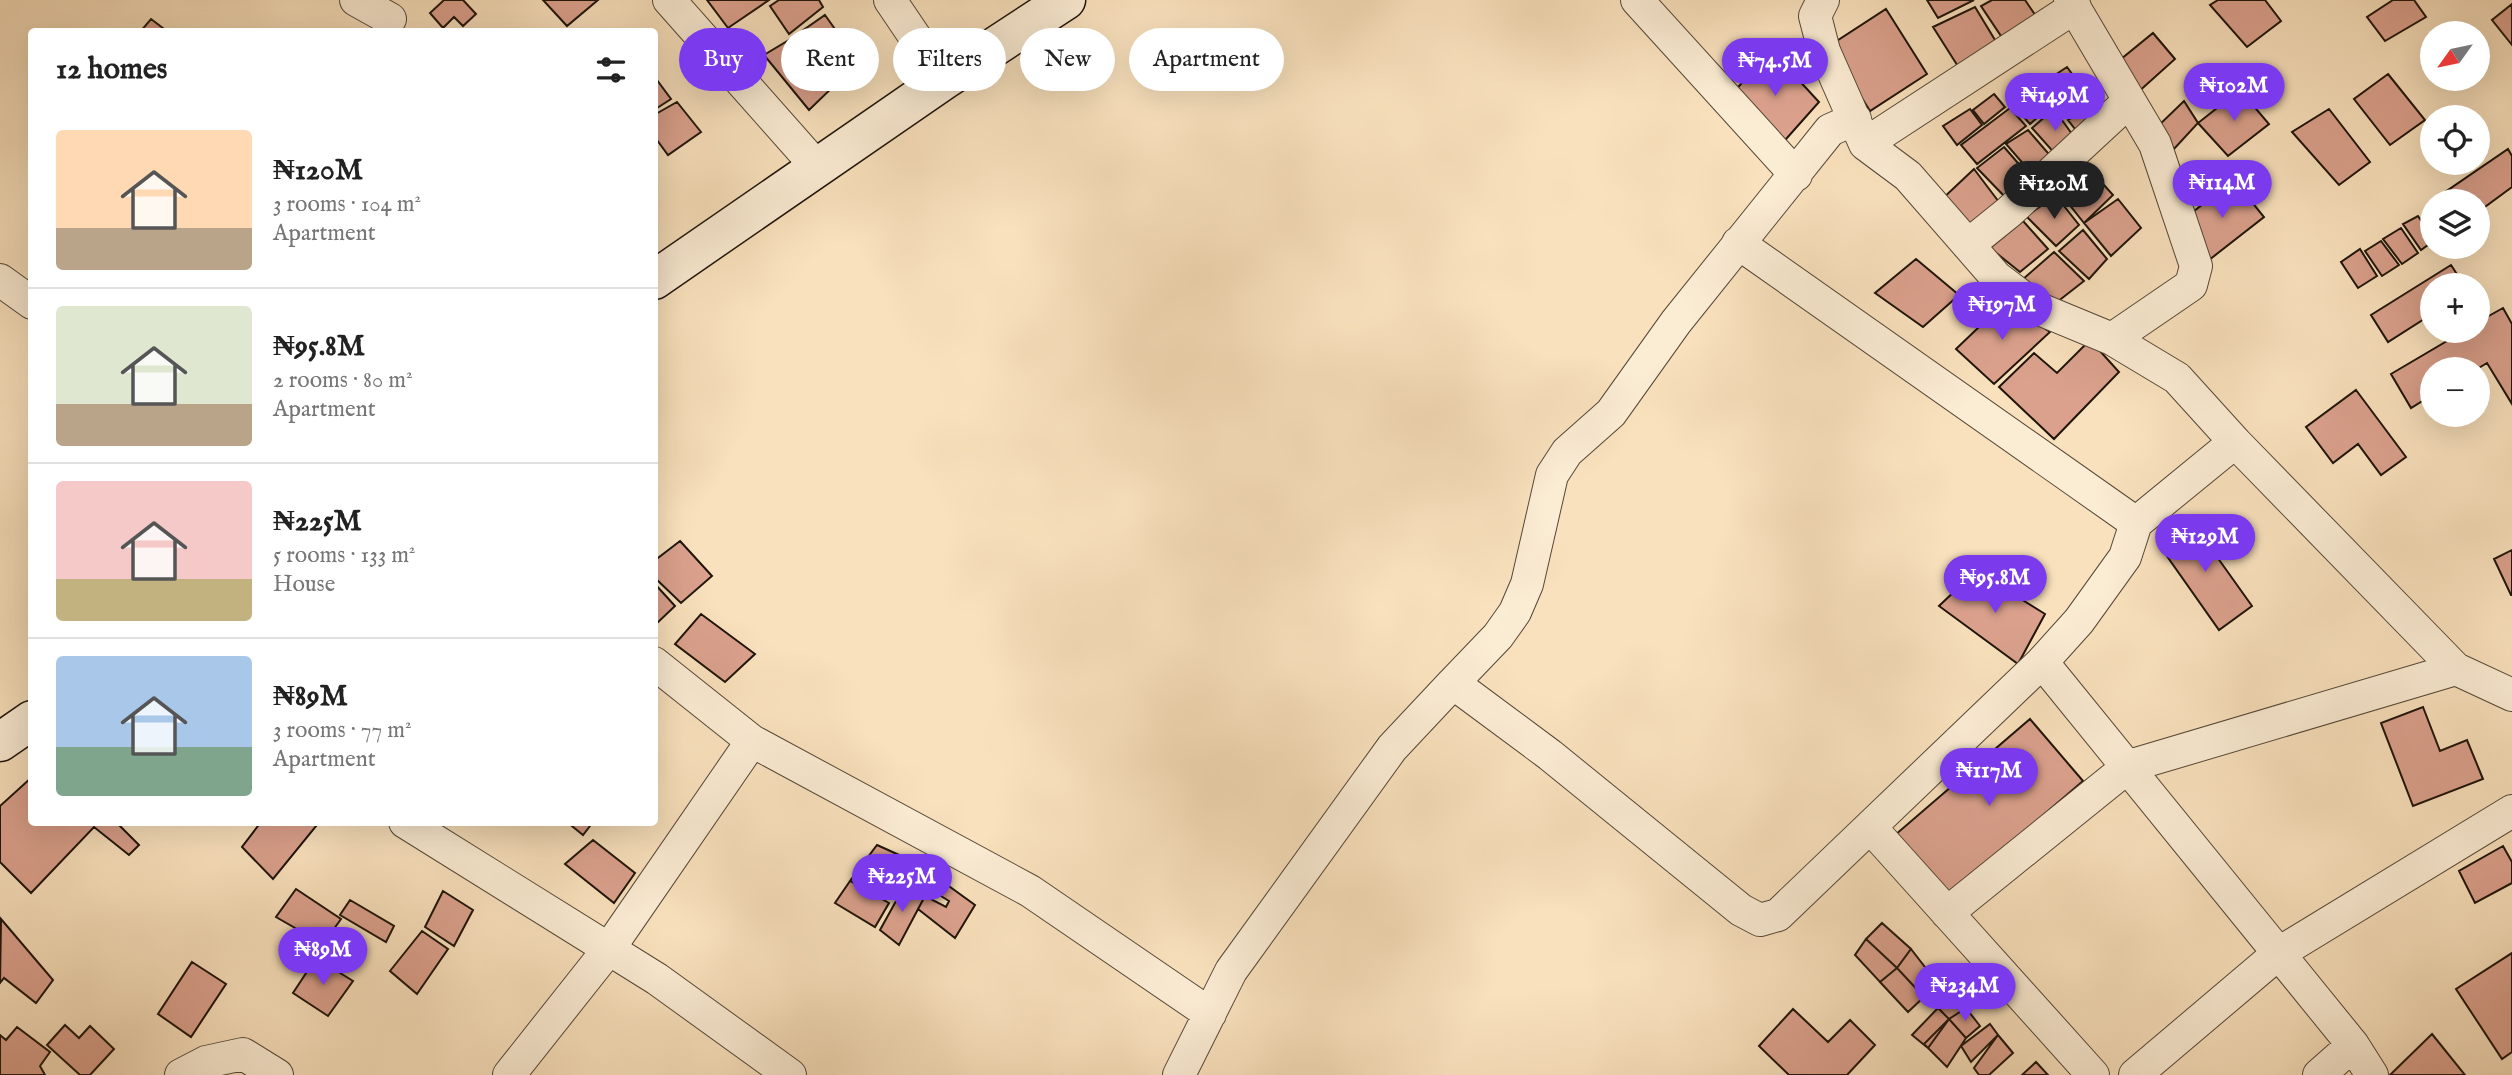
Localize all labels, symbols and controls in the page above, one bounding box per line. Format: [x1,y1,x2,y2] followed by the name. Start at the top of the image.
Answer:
[2420,21,2490,91] north arrow
[2420,21,2490,427] map controls
[679,28,767,91] chip: Buy
[781,28,879,91] chip: Rent
[893,28,1006,91] chip: Filters
[1020,28,1115,91] chip: New
[1129,28,1284,91] chip: Apartment
[1718,38,1832,98] pin: ₦74.5M
[1738,46,1812,75] text: ₦74.5M
[56,51,167,89] text: 12 homes
[592,51,630,89] icon: filters
[2185,64,2283,123] pin: ₦102M
[2200,71,2268,100] text: ₦102M
[2006,74,2104,133] pin: ₦149M
[2021,81,2089,110] text: ₦149M
[2420,105,2490,175] button: locate
[273,152,363,190] text: ₦120M
[112,158,196,242] icon: home
[2173,160,2271,220] pin: ₦114M
[2005,162,2103,221] pin: ₦120M
[2189,168,2255,197] text: ₦114M
[2020,169,2088,198] text: ₦120M
[2420,189,2490,259] button: layers
[273,190,421,219] text: 3 rooms · 104 m²
[273,219,376,248] text: Apartment
[2420,273,2490,343] button: +
[1953,282,2051,342] pin: ₦197M
[1968,290,2036,319] text: ₦197M
[273,328,365,366] text: ₦95.8M
[112,334,196,418] icon: home
[2420,357,2490,427] button: −
[273,366,413,395] text: 2 rooms · 80 m²
[273,395,376,424] text: Apartment
[273,503,362,541] text: ₦225M
[112,509,196,593] icon: home
[2156,514,2254,574] pin: ₦129M
[2171,522,2239,551] text: ₦129M
[273,541,416,570] text: 5 rooms · 133 m²
[1938,556,2052,615] pin: ₦95.8M
[1960,563,2030,592] text: ₦95.8M
[273,570,335,599] text: House
[273,678,348,716] text: ₦89M
[112,684,196,768] icon: home
[273,716,412,745] text: 3 rooms · 77 m²
[273,745,376,774] text: Apartment
[1940,748,2038,808] pin: ₦117M
[1956,756,2022,785] text: ₦117M
[853,855,951,914] pin: ₦225M
[868,862,936,891] text: ₦225M
[282,928,364,987] pin: ₦89M
[294,935,352,964] text: ₦89M
[1916,964,2014,1023] pin: ₦234M
[1931,971,1999,1000] text: ₦234M

